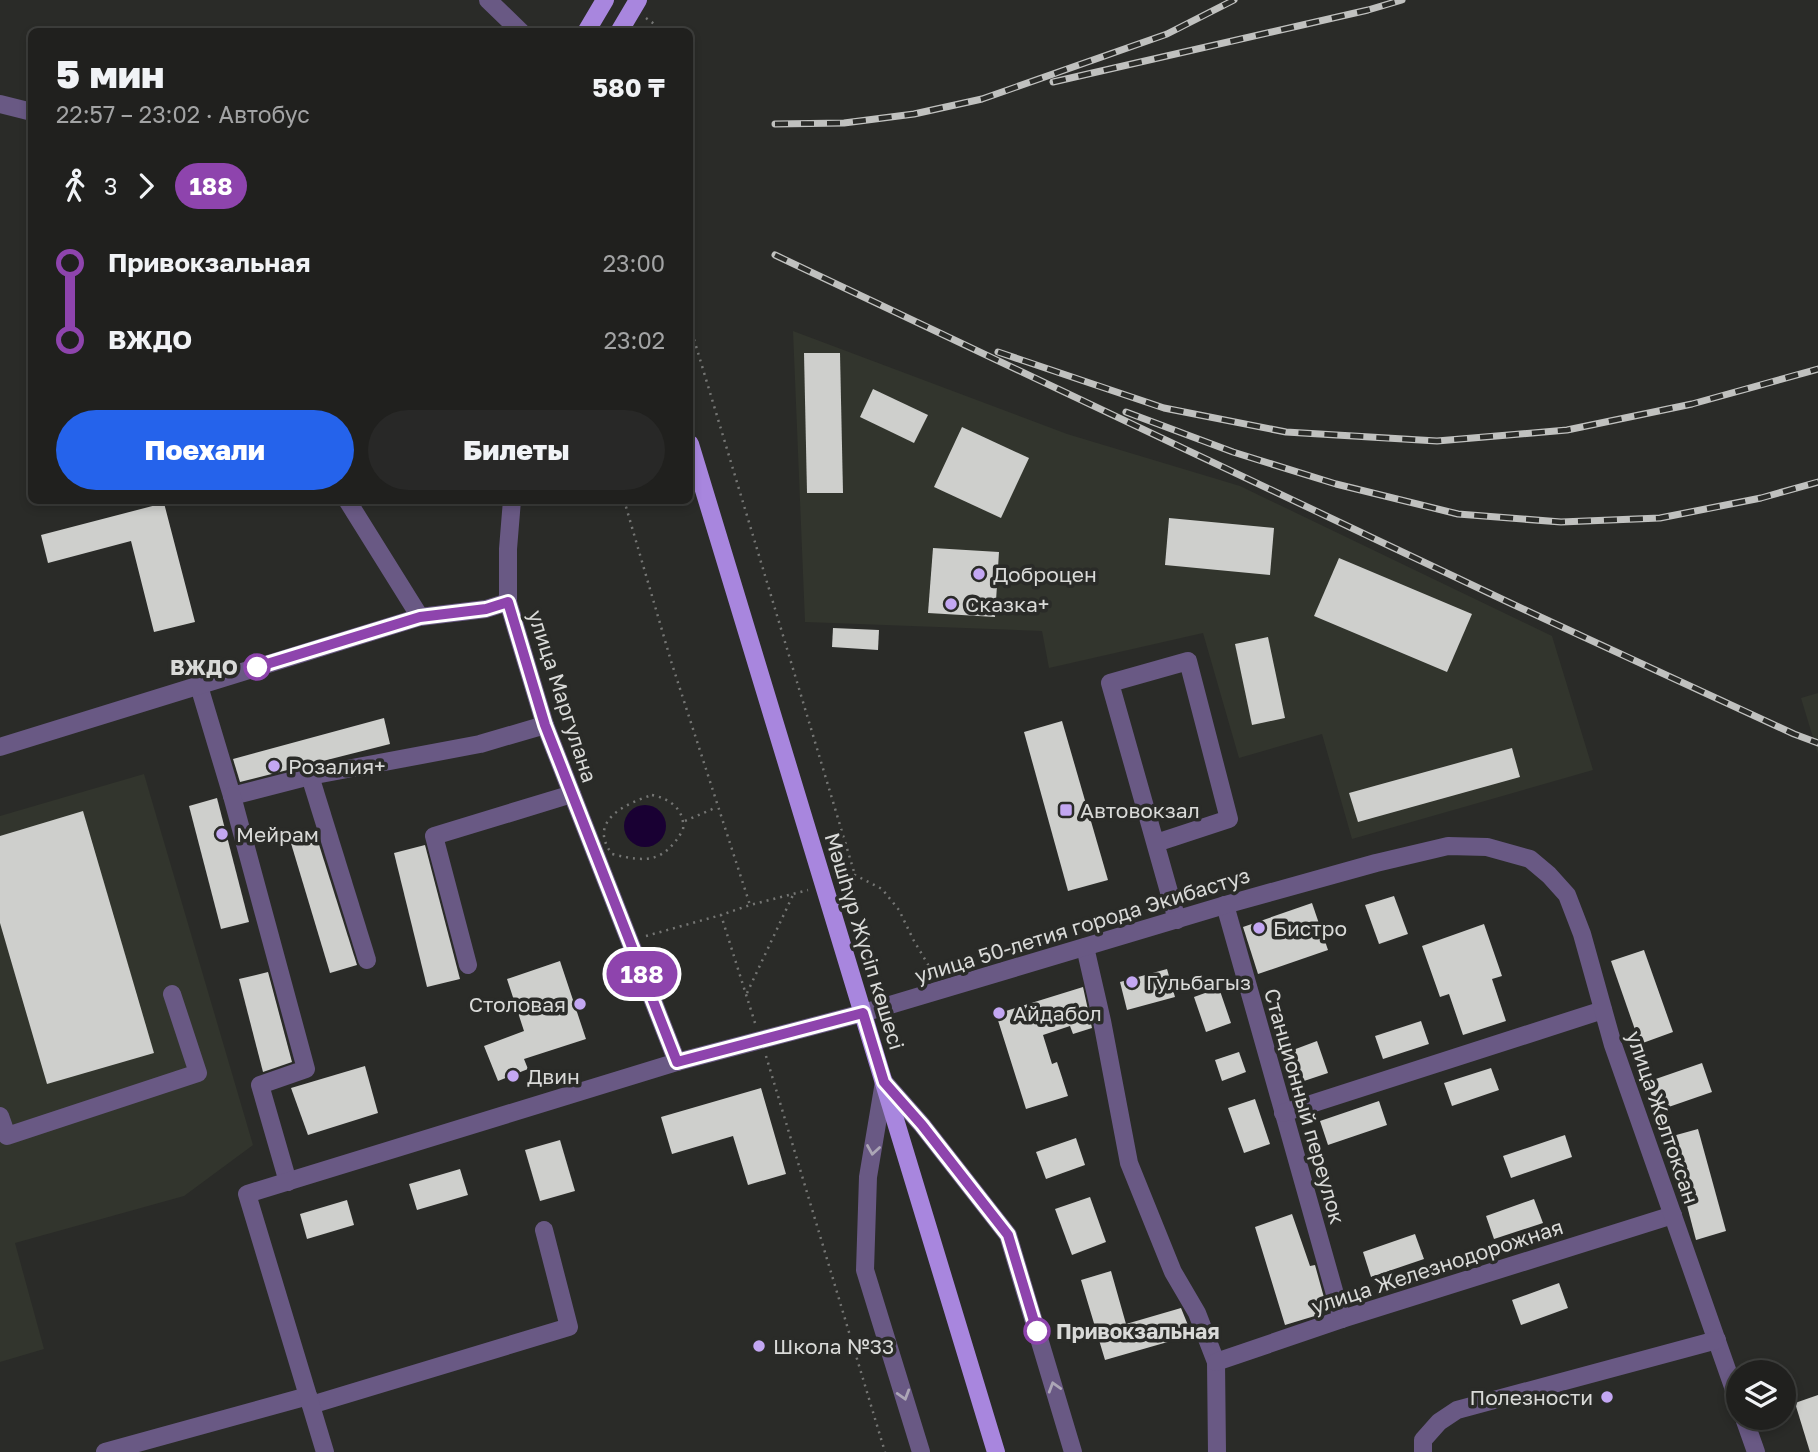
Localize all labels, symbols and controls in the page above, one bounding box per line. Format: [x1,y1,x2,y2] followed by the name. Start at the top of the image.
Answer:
[56,51,165,96] text: 5 мин
[592,72,665,103] text: 580 ₸
[56,100,310,128] text: 22:57 – 23:02 · Автобус
[56,167,94,205] icon: walk
[127,167,165,205] icon: forward
[189,171,233,200] text: 188
[104,172,117,200] text: 3
[108,247,310,278] text: Привокзальная
[603,249,665,277] text: 23:00
[108,324,192,355] text: ВЖДО
[604,326,665,354] text: 23:02
[56,410,354,490] button: Поехали
[368,410,665,490] button: Билеты
[993,561,1097,587] place label: Доброцен
[971,566,987,582] marker: Доброцен
[965,591,1049,617] place label: Сказка+
[943,596,959,612] marker: Сказка+
[523,606,603,786] street label: улица Маргулана
[170,654,238,680] place label: ВЖДО
[244,654,270,680] marker: ВЖДО
[288,753,386,779] place label: Розалия+
[266,758,282,774] marker: Розалия+
[1080,797,1200,823] place label: Автовокзал
[1058,802,1074,818] marker: Автовокзал
[236,821,319,847] place label: Мейрам
[214,826,230,842] marker: Мейрам
[820,829,910,1053] street label: Мәшһүр Жүсіп көшесі
[911,862,1253,988] street label: улица 50-летия города Экибастуз
[1273,915,1347,941] place label: Бистро
[1251,920,1267,936] marker: Бистро
[602,951,682,997] line badge: 188
[620,959,664,988] text: 188
[1146,969,1251,995] place label: Гульбагыз
[1124,974,1140,990] marker: Гульбагыз
[1259,985,1351,1227] street label: Станционный переулок
[469,991,566,1017] place label: Столовая
[572,996,588,1012] marker: Столовая
[1013,1000,1102,1026] place label: Айдабол
[991,1005,1007,1021] marker: Айдабол
[1621,1027,1705,1207] street label: улица Желтоксан
[527,1063,580,1089] place label: Двин
[505,1068,521,1084] marker: Двин
[866,1144,881,1155] one-way arrow
[1308,1213,1566,1319] street label: улица Железнодорожная
[1024,1318,1050,1344] marker: Привокзальная
[1056,1318,1219,1344] place label: Привокзальная
[773,1333,894,1359] place label: Школа №33
[751,1338,767,1354] marker: Школа №33
[1726,1360,1796,1430] map controls
[1726,1360,1796,1430] button: layers
[1047,1381,1062,1393] one-way arrow
[1469,1384,1593,1410] place label: Полезности
[896,1389,910,1401] one-way arrow
[1599,1389,1615,1405] marker: Полезности

